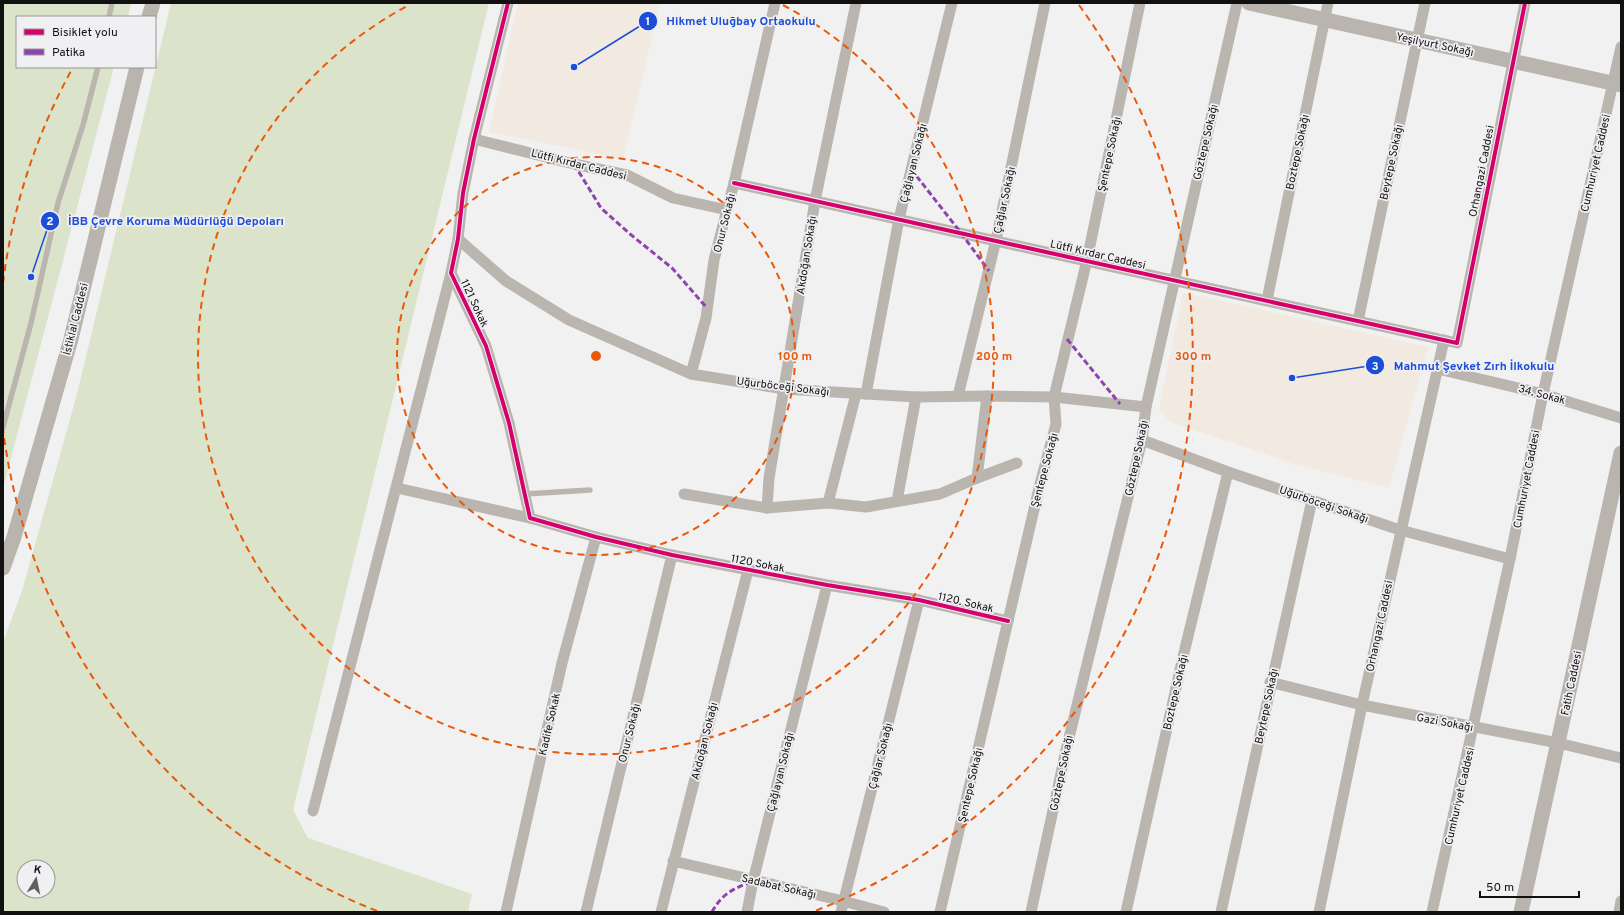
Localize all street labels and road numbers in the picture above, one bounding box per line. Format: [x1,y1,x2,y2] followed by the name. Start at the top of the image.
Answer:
[1395,30,1475,60] street label: Yeşilyurt Sokağı
[1190,103,1221,181] street label: Göztepe Sokağı
[1283,113,1313,191] street label: Boztepe Sokağı
[1578,113,1614,213] street label: Cumhuriyet Caddesi
[1095,115,1125,193] street label: Şentepe Sokağı
[897,122,931,204] street label: Çağlayan Sokağı
[1377,123,1407,201] street label: Beytepe Sokağı
[1466,124,1498,218] street label: Orhangazi Caddesi
[530,146,628,184] street label: Lütfi Kırdar Caddesi
[991,165,1019,235] street label: Çağlar Sokağı
[711,192,739,254] street label: Onur Sokağı
[794,215,820,296] street label: Akdoğan Sokağı
[1049,237,1147,273] street label: Lütfi Kırdar Caddesi
[457,277,491,330] street label: 1121 Sokak
[59,281,92,357] street label: İstiklal Caddesi
[736,374,830,400] street label: Uğurböceği Sokağı
[1517,382,1567,408] street label: 34. Sokak
[1122,419,1152,497] street label: Göztepe Sokağı
[1511,429,1543,529] street label: Cumhuriyet Caddesi
[1028,431,1062,509] street label: Şentepe Sokağı
[1277,483,1370,527] street label: Uğurböceği Sokağı
[730,552,786,576] street label: 1120 Sokak
[1363,579,1396,673] street label: Orhangazi Caddesi
[937,590,995,616] street label: 1120. Sokak
[1558,650,1586,717] street label: Fatih Caddesi
[1160,653,1191,731] street label: Boztepe Sokağı
[1252,667,1282,745] street label: Beytepe Sokağı
[536,691,564,757] street label: Kadife Sokak
[689,701,721,782] street label: Akdoğan Sokağı
[616,702,644,764] street label: Onur Sokağı
[1415,711,1474,735] street label: Gazi Sokağı
[866,722,896,791] street label: Çağlar Sokağı
[764,731,798,813] street label: Çağlayan Sokağı
[1047,734,1077,812] street label: Göztepe Sokağı
[956,746,986,824] street label: Şentepe Sokağı
[1442,746,1478,846] street label: Cumhuriyet Caddesi
[740,872,818,902] street label: Sadabat Sokağı

